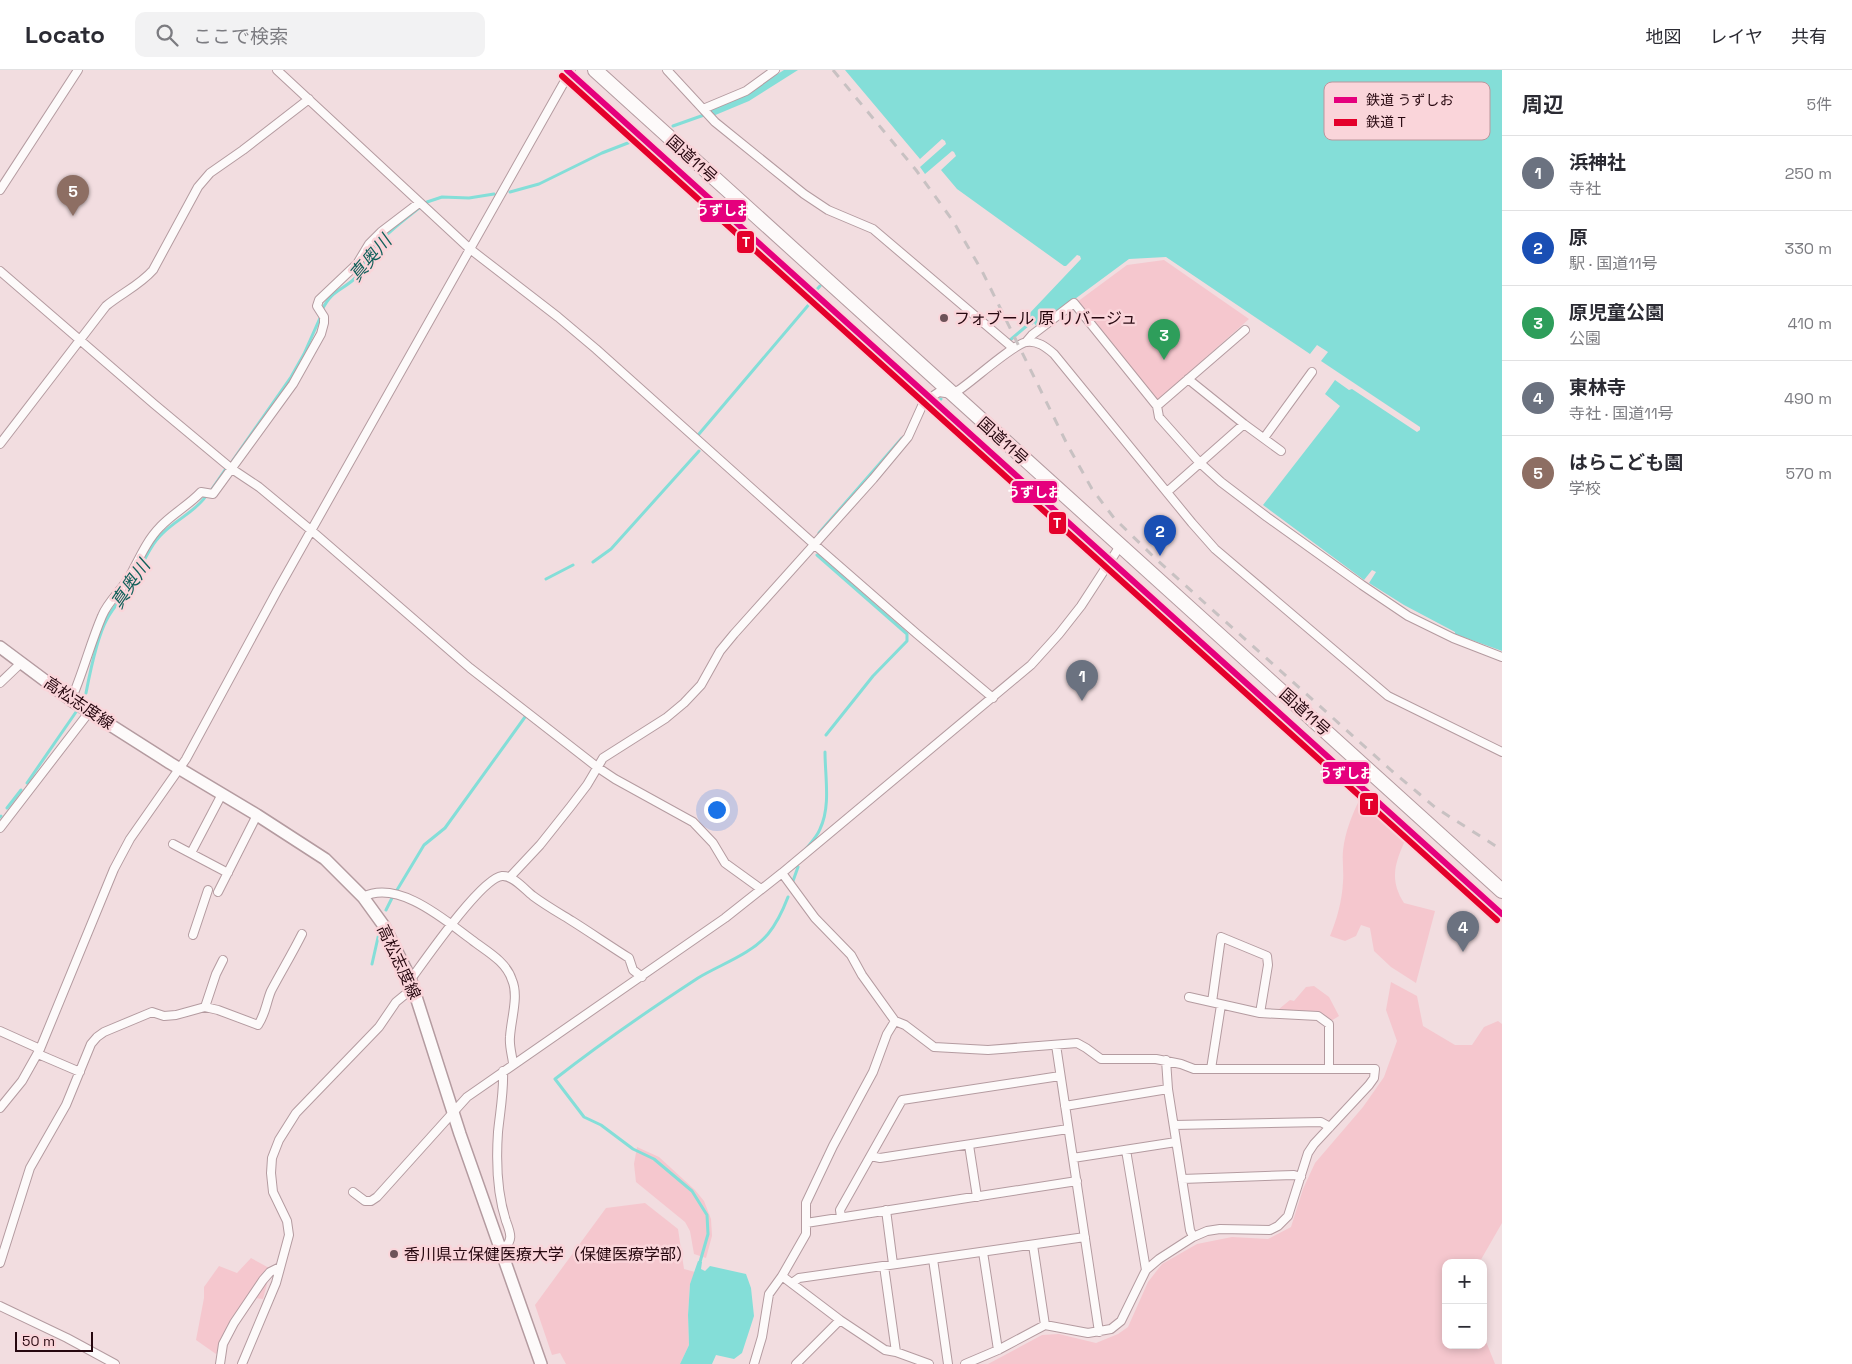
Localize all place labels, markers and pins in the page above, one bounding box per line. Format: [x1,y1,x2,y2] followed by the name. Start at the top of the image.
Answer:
[57,175,89,216] pin: 5
[954,308,1137,329] place label: フォブール 原 リバージュ
[938,312,950,324] marker: フォブール 原 リバージュ
[1148,319,1180,360] pin: 3
[1144,515,1176,556] pin: 2
[1066,660,1098,701] pin: 1
[1447,911,1479,952] pin: 4
[404,1244,692,1265] place label: 香川県立保健医療大学（保健医療学部）
[388,1248,400,1260] marker: 香川県立保健医療大学（保健医療学部）

